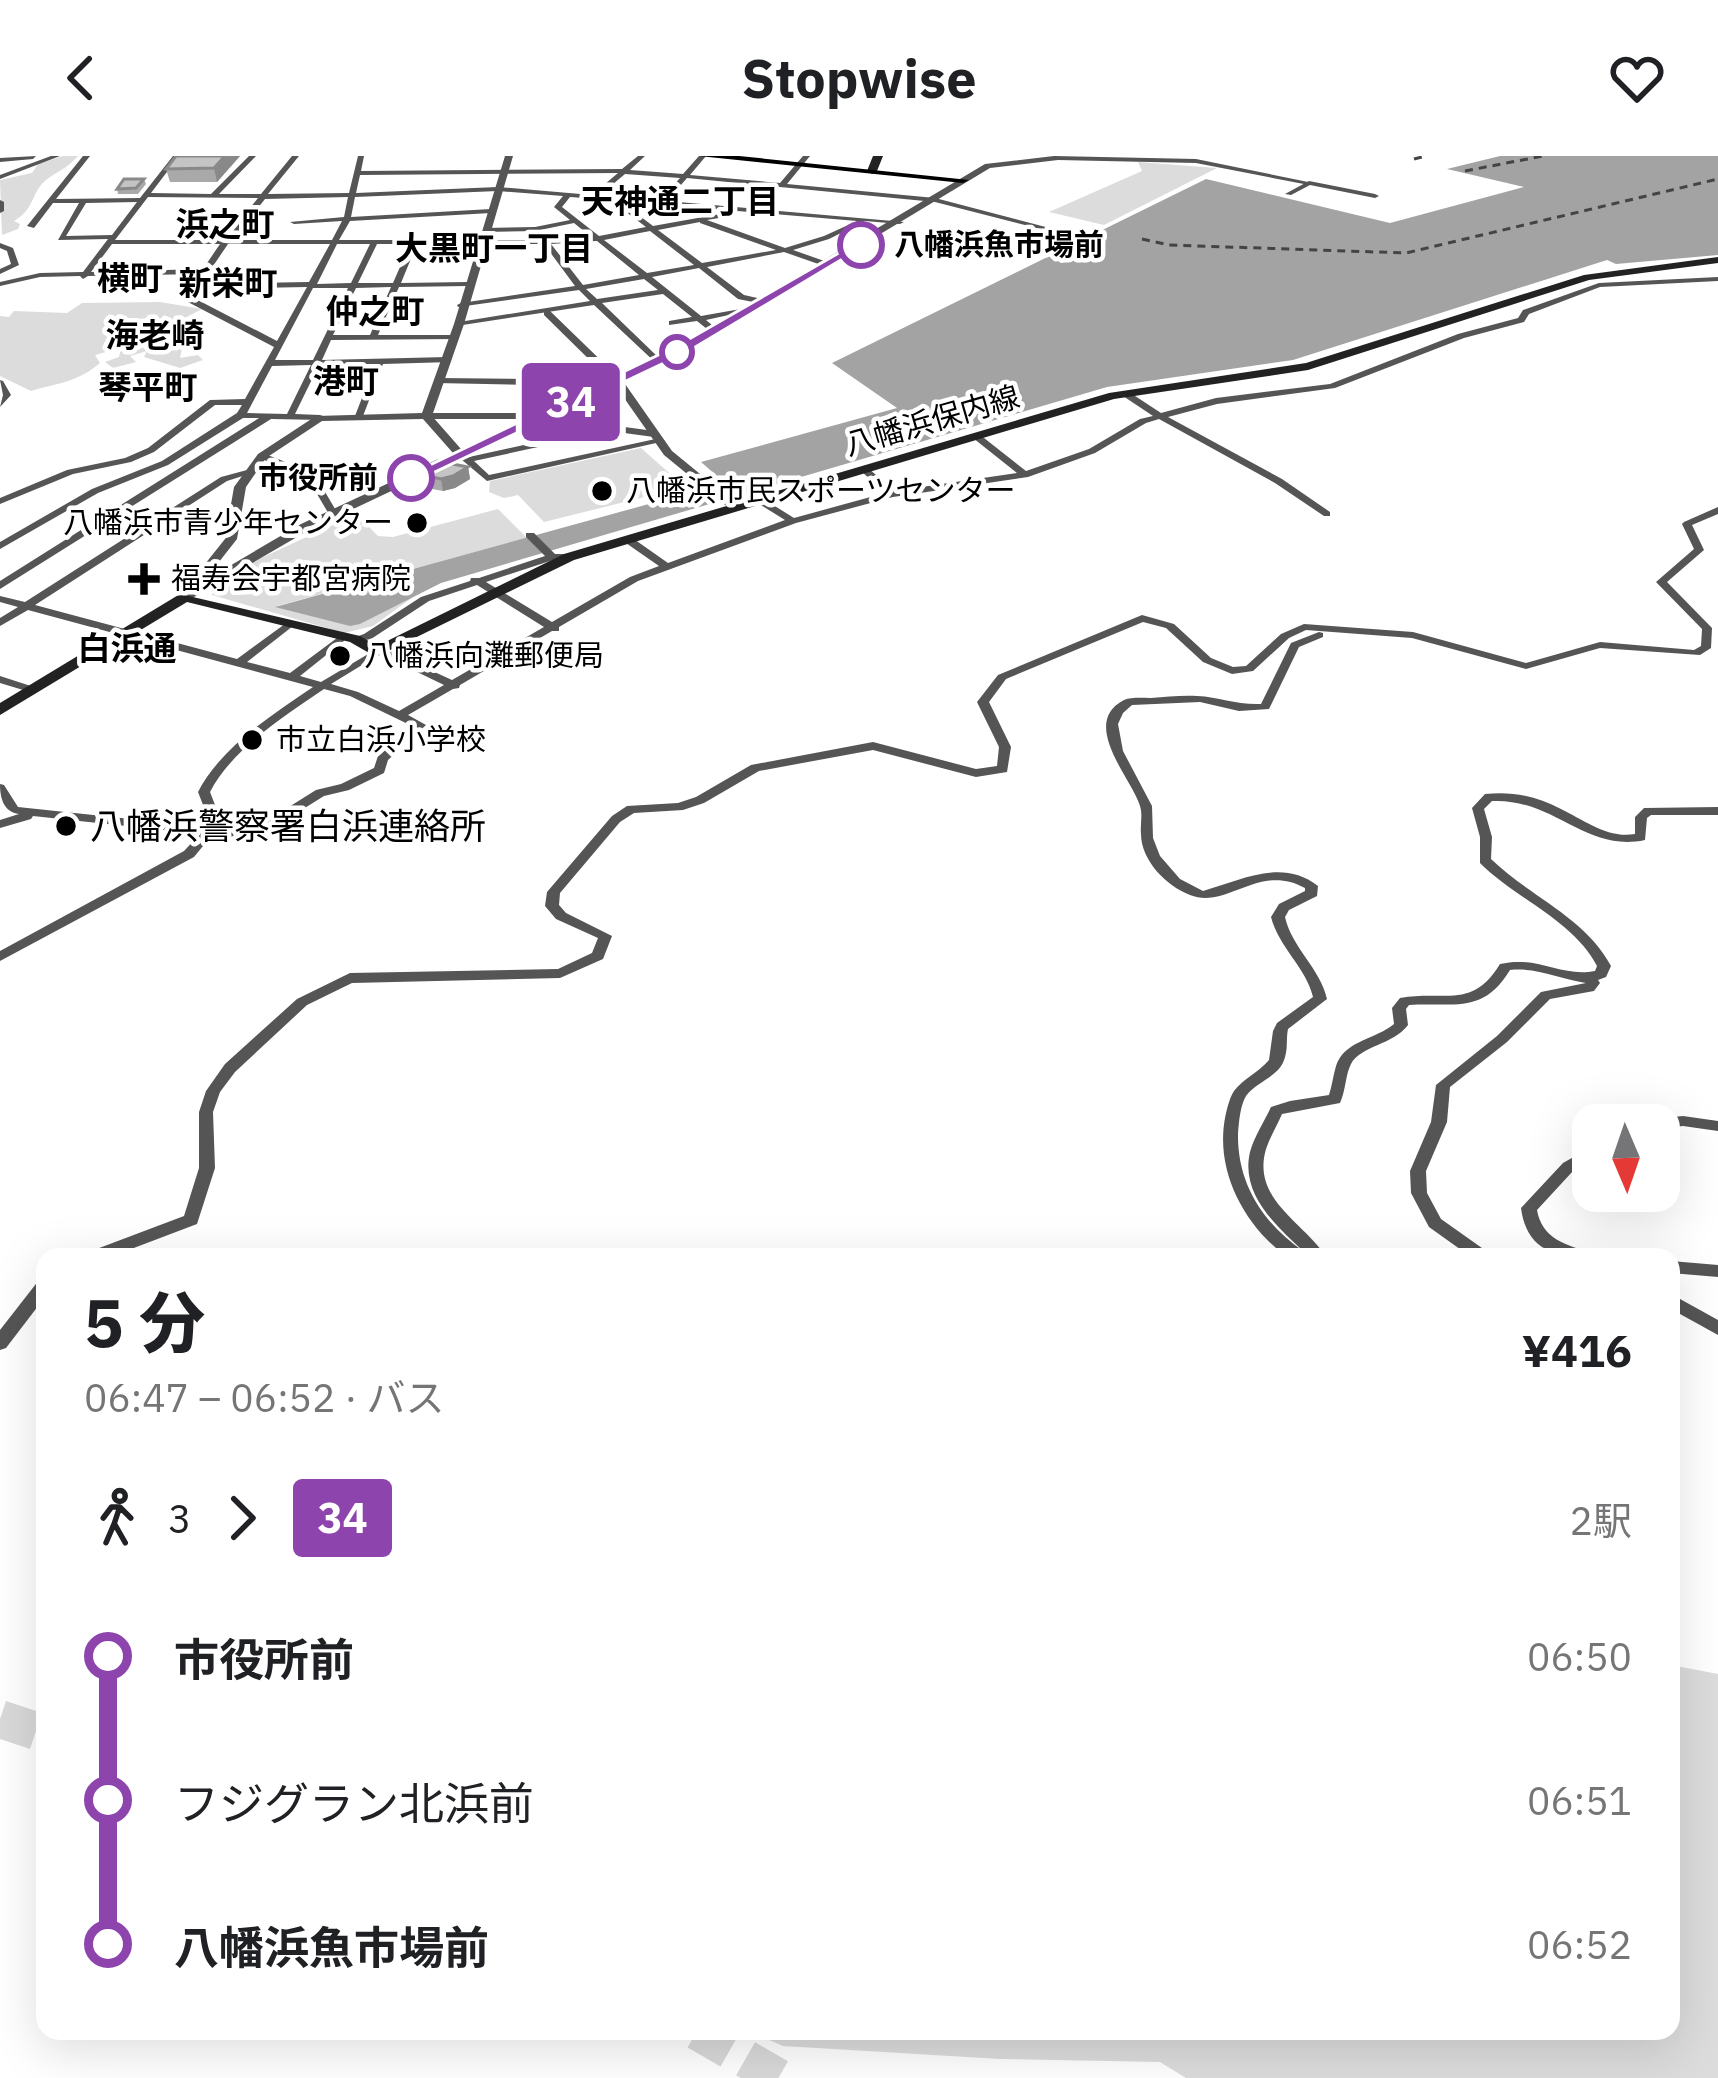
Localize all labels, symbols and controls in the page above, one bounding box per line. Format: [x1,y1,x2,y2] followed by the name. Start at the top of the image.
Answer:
[741,43,977,113] text: Stopwise
[48,45,114,111] icon: back
[1604,45,1670,111] icon: heart
[581,179,779,222] district label: 天神通二丁目
[176,202,275,245] district label: 浜之町
[839,223,883,267] marker: 八幡浜魚市場前
[894,224,1104,263] place label: 八幡浜魚市場前
[395,226,593,269] district label: 大黒町一丁目
[97,256,163,299] district label: 横町
[179,261,278,304] district label: 新栄町
[326,289,425,332] district label: 仲之町
[106,313,205,356] district label: 海老崎
[661,336,693,368] unlabelled marker
[313,359,379,402] district label: 港町
[517,363,625,441] line badge: 34
[99,365,198,408] district label: 琴平町
[546,374,596,429] text: 34
[840,376,1023,463] street label: 八幡浜保内線
[389,456,433,500] marker: 市役所前
[258,457,378,496] place label: 市役所前
[626,470,1015,509] place label: 八幡浜市民スポーツセンター
[589,478,615,504] marker: 八幡浜市民スポーツセンター
[63,502,393,541] place label: 八幡浜市青少年センター
[404,510,430,536] marker: 八幡浜市青少年センター
[171,558,411,597] place label: 福寿会宇都宮病院
[128,563,160,595] marker: 福寿会宇都宮病院
[78,626,177,669] district label: 白浜通
[364,635,604,674] place label: 八幡浜向灘郵便局
[327,643,353,669] marker: 八幡浜向灘郵便局
[276,719,486,758] place label: 市立白浜小学校
[239,727,265,753] marker: 市立白浜小学校
[90,802,486,849] place label: 八幡浜警察署白浜連絡所
[53,813,79,839] marker: 八幡浜警察署白浜連絡所
[1572,1104,1680,1212] north arrow
[1572,1104,1680,1212] map controls
[84,1279,205,1365] text: 5 分
[1522,1321,1632,1379] text: ¥416
[84,1372,444,1423] text: 06:47 – 06:52 · バス
[84,1485,150,1551] icon: walk
[209,1485,275,1551] icon: forward
[317,1490,368,1545] text: 34
[168,1493,191,1544] text: 3
[1570,1495,1632,1546] text: 2駅
[174,1630,354,1688] text: 市役所前
[1527,1631,1632,1682] text: 06:50
[174,1774,534,1832] text: フジグラン北浜前
[1527,1775,1632,1826] text: 06:51
[174,1918,489,1976] text: 八幡浜魚市場前
[1527,1919,1632,1970] text: 06:52

